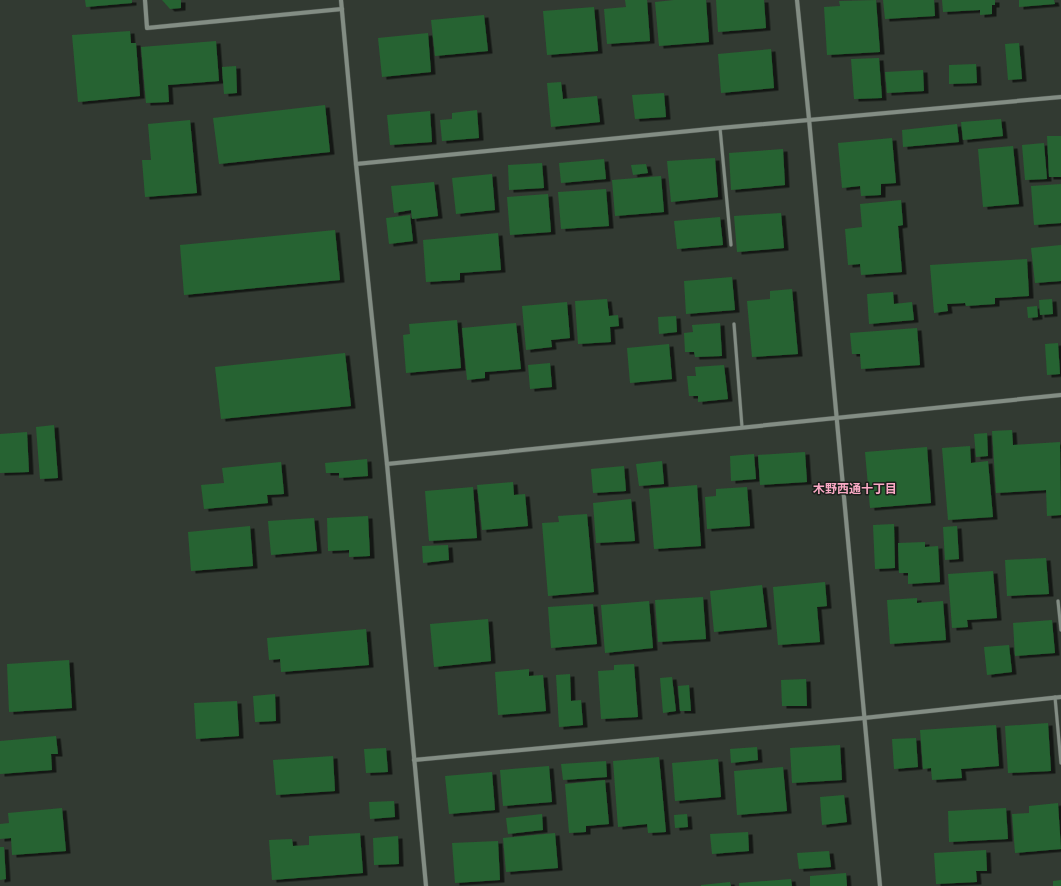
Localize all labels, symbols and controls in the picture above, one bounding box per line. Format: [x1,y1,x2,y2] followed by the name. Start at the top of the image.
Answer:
[813,482,897,496] district label: 木野西通十丁目

